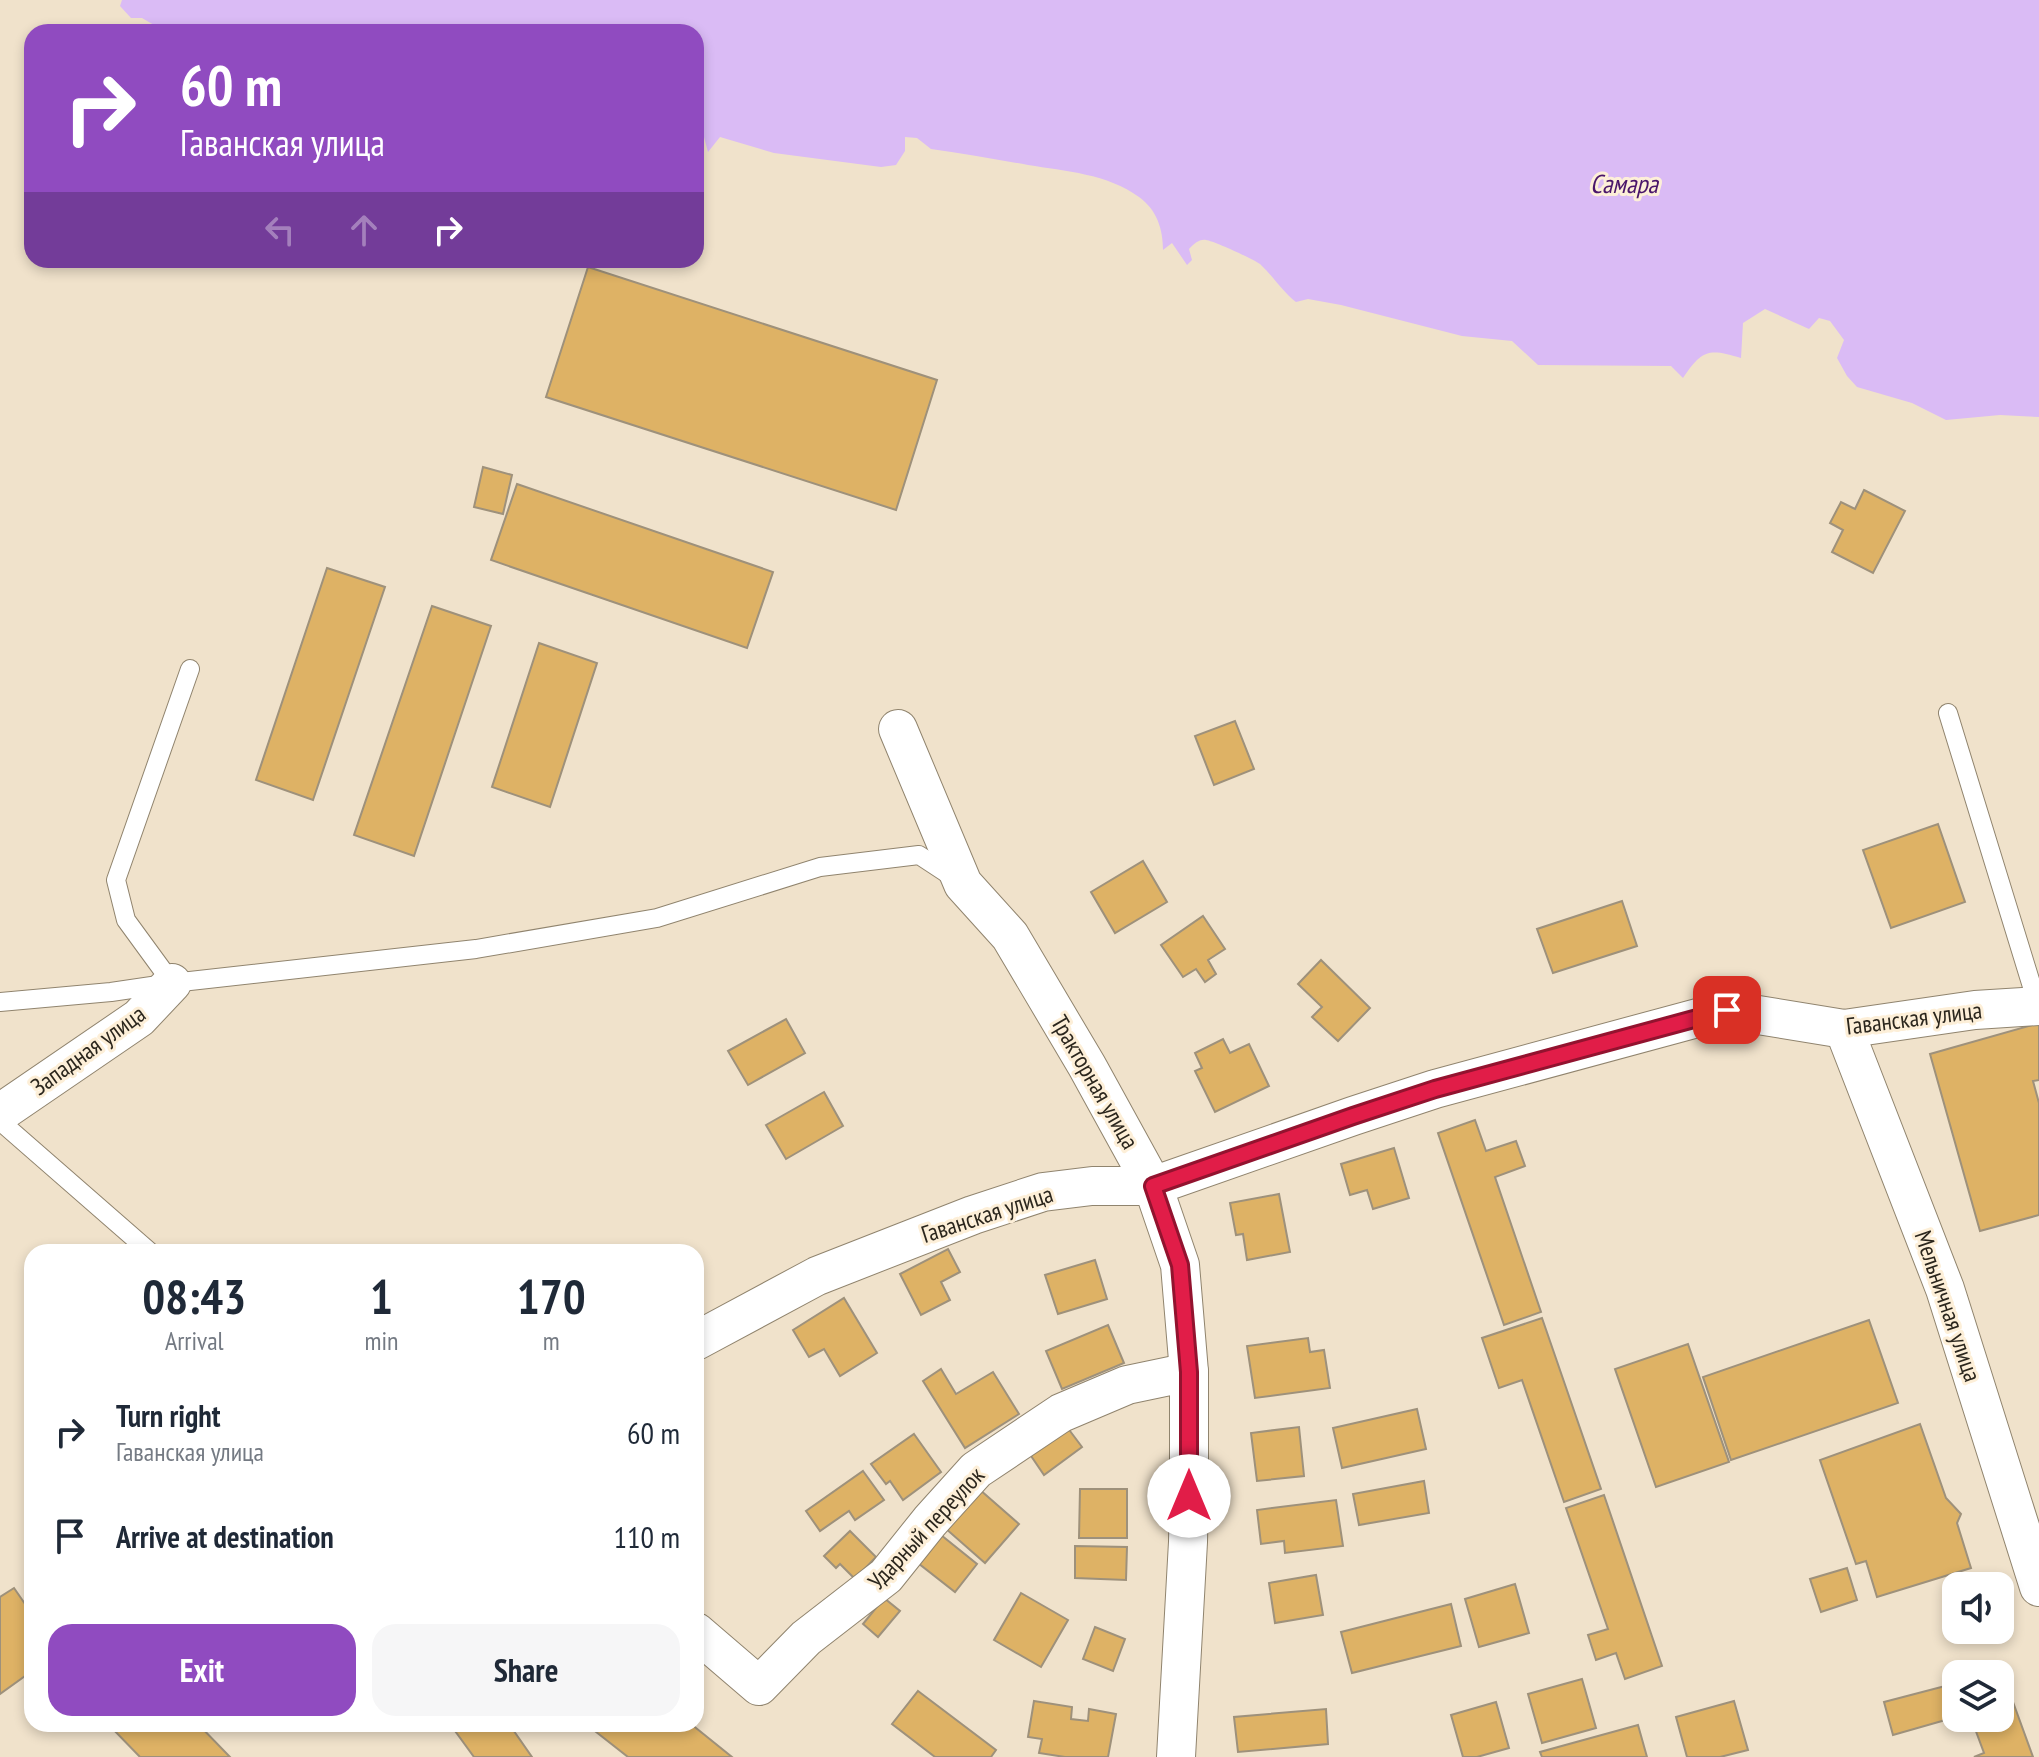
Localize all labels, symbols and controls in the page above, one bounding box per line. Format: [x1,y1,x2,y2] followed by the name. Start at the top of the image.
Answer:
[180,49,282,121] text: 60 m
[48,56,152,160] icon: right
[180,119,385,166] text: Гаванская улица
[1590,167,1660,200] water label: Самара
[258,208,302,252] icon: left
[342,208,386,252] icon: ahead
[426,208,470,252] icon: right
[1693,976,1761,1044] pin
[1705,988,1749,1032] icon: arrive
[1844,994,1984,1042] street label: Гаванская улица
[25,998,151,1102] street label: Западная улица
[1044,1009,1146,1155] street label: Тракторная улица
[917,1178,1057,1250] street label: Гаванская улица
[1908,1226,1988,1386] street label: Мельничная улица
[142,1265,246,1327] text: 08:43
[370,1265,393,1327] text: 1
[517,1265,586,1327] text: 170
[165,1324,224,1357] text: Arrival
[364,1324,398,1357] text: min
[543,1324,560,1357] text: m
[116,1396,220,1435] text: Turn right
[48,1410,92,1454] icon: right
[627,1413,680,1452] text: 60 m
[116,1435,264,1468] text: Гаванская улица
[1147,1454,1231,1538] position arrow
[861,1460,991,1596] street label: Ударный переулок
[48,1514,92,1558] icon: arrive
[116,1517,334,1556] text: Arrive at destination
[614,1517,680,1556] text: 110 m
[1942,1572,2014,1732] map controls
[1942,1572,2014,1644] button: sound
[48,1624,356,1716] button: Exit
[372,1624,680,1716] button: Share
[1942,1660,2014,1732] button: layers

